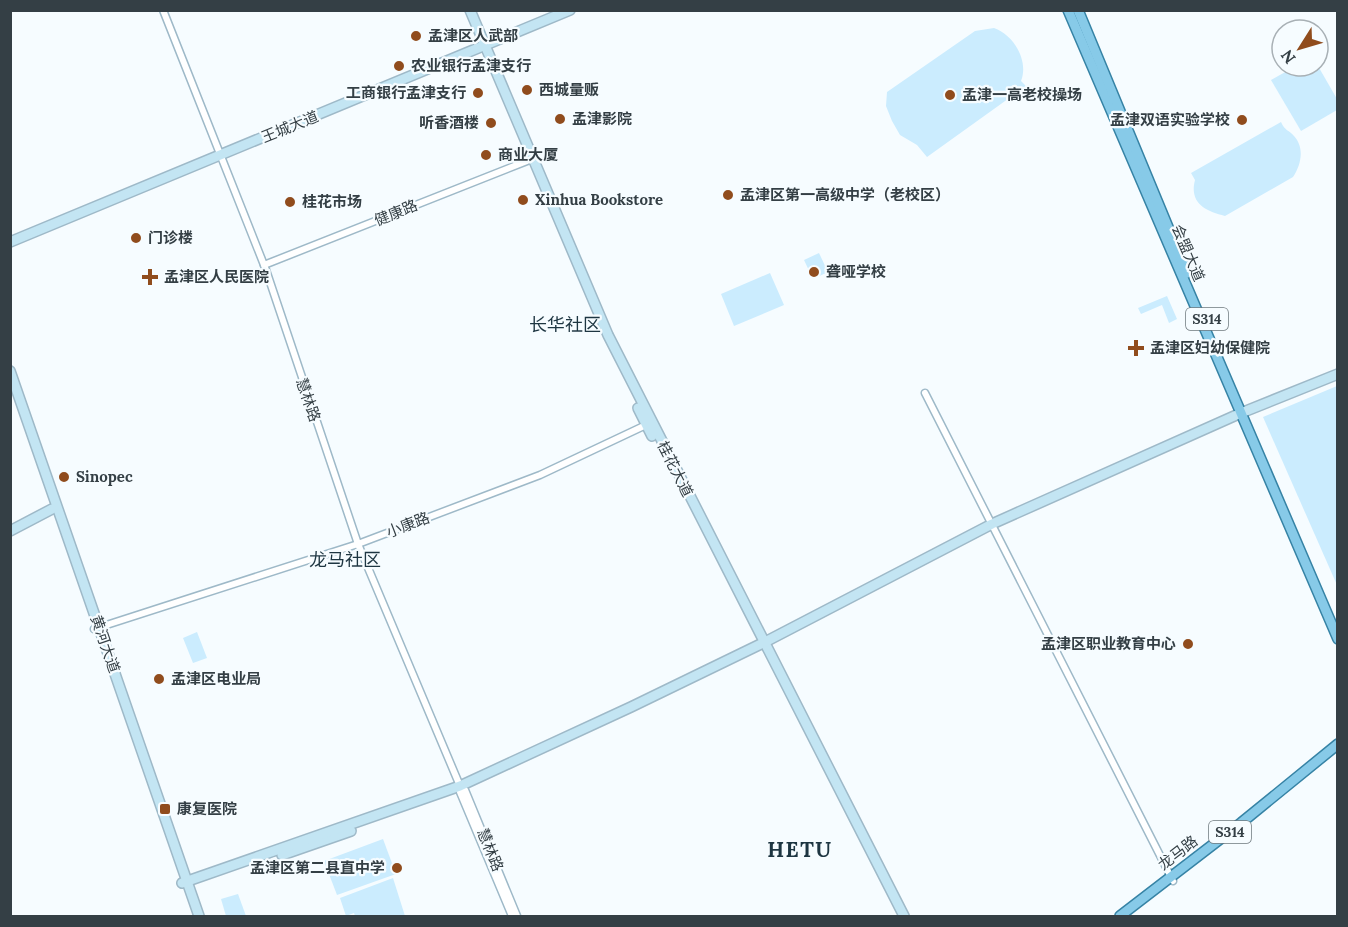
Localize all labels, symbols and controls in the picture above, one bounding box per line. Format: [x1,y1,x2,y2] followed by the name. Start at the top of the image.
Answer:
[1270,18,1330,78] north arrow
[428,26,518,45] place label: 孟津区人武部
[409,29,423,43] marker: 孟津区人武部
[1276,46,1300,68] text: N
[411,56,531,75] place label: 农业银行孟津支行
[392,59,406,73] marker: 农业银行孟津支行
[539,80,599,99] place label: 西城量贩
[346,83,466,102] place label: 工商银行孟津支行
[520,83,534,97] marker: 西城量贩
[962,85,1082,104] place label: 孟津一高老校操场
[471,86,485,100] marker: 工商银行孟津支行
[943,88,957,102] marker: 孟津一高老校操场
[258,106,321,147] street label: 王城大道
[572,109,632,128] place label: 孟津影院
[1110,110,1230,129] place label: 孟津双语实验学校
[553,112,567,126] marker: 孟津影院
[419,113,479,132] place label: 听香酒楼
[1235,113,1249,127] marker: 孟津双语实验学校
[484,116,498,130] marker: 听香酒楼
[498,145,558,164] place label: 商业大厦
[479,148,493,162] marker: 商业大厦
[740,185,950,204] place label: 孟津区第一高级中学（老校区）
[721,188,735,202] marker: 孟津区第一高级中学（老校区）
[535,190,663,209] place label: Xinhua Bookstore
[302,192,362,211] place label: 桂花市场
[516,193,530,207] marker: Xinhua Bookstore
[283,195,297,209] marker: 桂花市场
[371,195,420,230] street label: 健康路
[1168,221,1209,284] street label: 会盟大道
[148,228,193,247] place label: 门诊楼
[129,231,143,245] marker: 门诊楼
[826,262,886,281] place label: 聋哑学校
[807,265,821,279] marker: 聋哑学校
[164,267,269,286] place label: 孟津区人民医院
[141,268,159,286] marker: 孟津区人民医院
[1186,308,1228,330] road number: S314
[529,313,601,336] district label: 长华社区
[1150,338,1270,357] place label: 孟津区妇幼保健院
[1127,339,1145,357] marker: 孟津区妇幼保健院
[292,375,325,424] street label: 慧林路
[653,438,698,500] street label: 桂花大道
[76,467,133,486] place label: Sinopec
[57,470,71,484] marker: Sinopec
[383,508,432,541] street label: 小康路
[309,548,381,571] district label: 龙马社区
[87,612,124,675] street label: 黄河大道
[1041,634,1176,653] place label: 孟津区职业教育中心
[1181,637,1195,651] marker: 孟津区职业教育中心
[171,669,261,688] place label: 孟津区电业局
[152,672,166,686] marker: 孟津区电业局
[177,799,237,818] place label: 康复医院
[158,802,172,816] marker: 康复医院
[1209,821,1251,843] road number: S314
[473,825,508,874] street label: 慧林路
[1154,831,1201,874] street label: 龙马路
[767,836,833,863] district label: HETU
[250,858,385,877] place label: 孟津区第二县直中学
[390,861,404,875] marker: 孟津区第二县直中学

